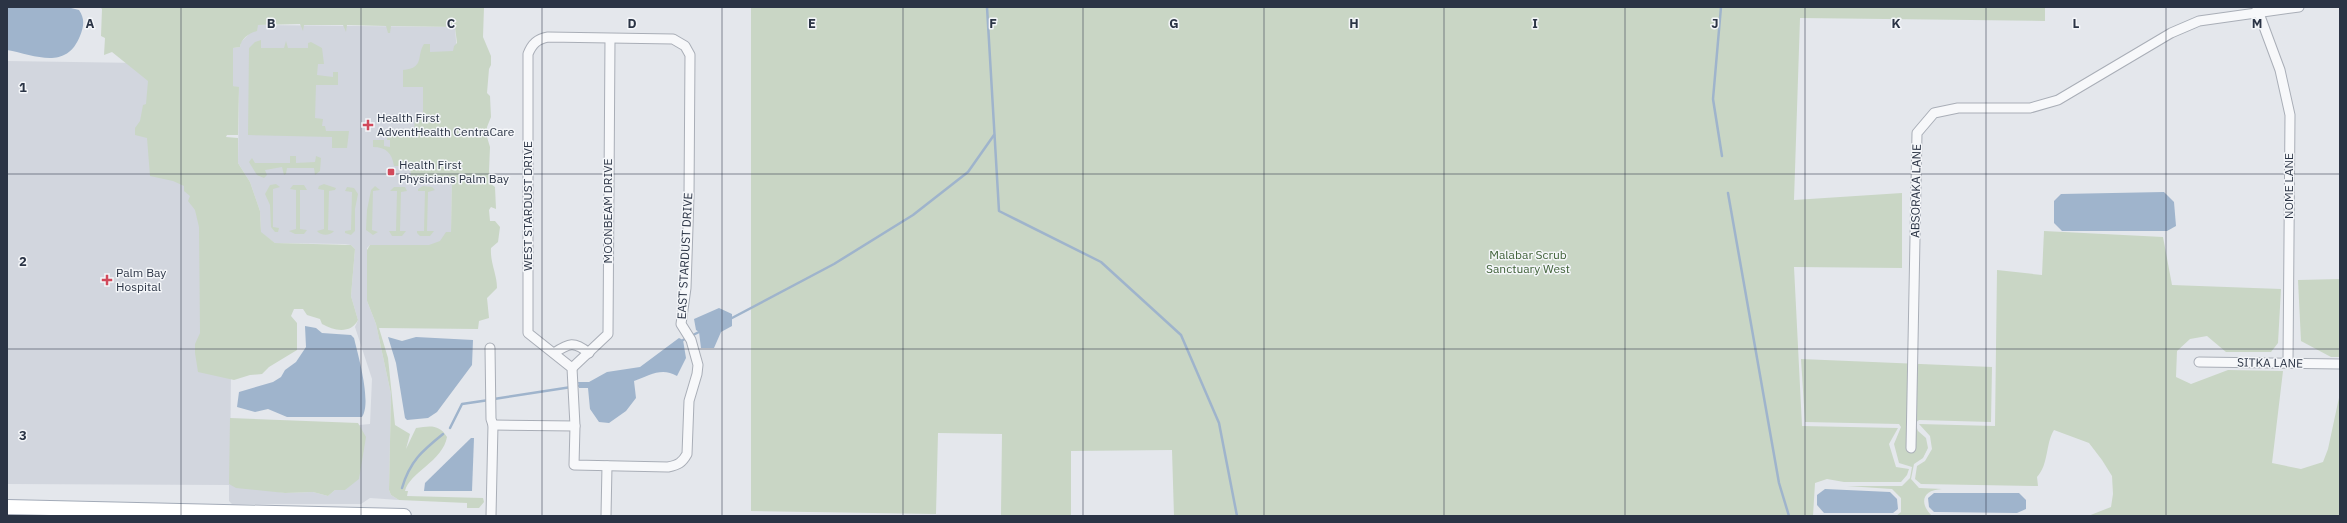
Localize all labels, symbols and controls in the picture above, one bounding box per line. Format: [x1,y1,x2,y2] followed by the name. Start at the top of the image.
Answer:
[86,15,95,32] text: A
[267,15,276,32] text: B
[447,15,456,32] text: C
[627,15,637,32] text: D
[808,15,816,32] text: E
[989,15,997,32] text: F
[1169,15,1179,32] text: G
[1349,15,1359,32] text: H
[1532,15,1538,32] text: I
[1711,15,1719,32] text: J
[1891,15,1901,32] text: K
[2073,15,2080,32] text: L
[2252,15,2262,32] text: M
[19,79,27,96] text: 1
[377,110,515,139] place label: Health First AdventHealth CentraCare
[362,119,374,131] marker: Health First AdventHealth CentraCare
[520,141,535,271] street label: WEST STARDUST DRIVE
[1907,144,1924,238] street label: ABSORAKA LANE
[2281,153,2296,219] street label: NOME LANE
[399,157,509,186] place label: Health First Physicians Palm Bay
[600,158,615,264] street label: MOONBEAM DRIVE
[386,167,396,177] marker: Health First Physicians Palm Bay
[674,192,695,320] street label: EAST STARDUST DRIVE
[1486,247,1570,276] park label: Malabar Scrub Sanctuary West
[19,253,27,270] text: 2
[116,265,166,294] place label: Palm Bay Hospital
[101,274,113,286] marker: Palm Bay Hospital
[2237,354,2303,371] street label: SITKA LANE
[19,427,27,444] text: 3

